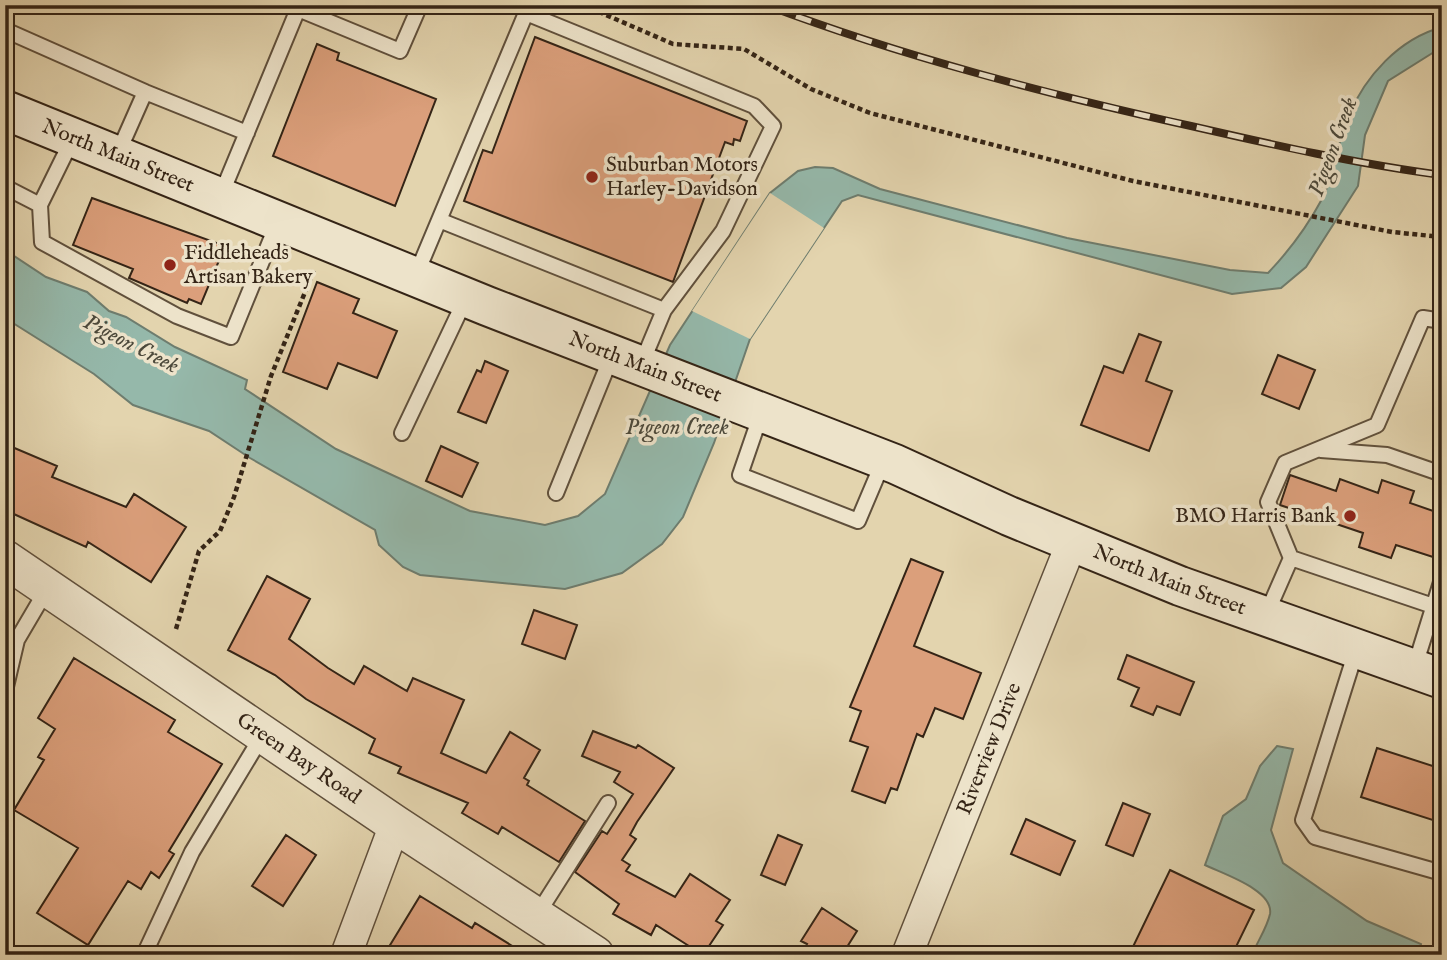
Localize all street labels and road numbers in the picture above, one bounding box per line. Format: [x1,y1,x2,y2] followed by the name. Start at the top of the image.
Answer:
[38,113,198,199] street label: North Main Street
[565,325,726,409] street label: North Main Street
[1089,538,1250,622] street label: North Main Street
[951,679,1028,819] street label: Riverview Drive
[231,707,367,811] street label: Green Bay Road

